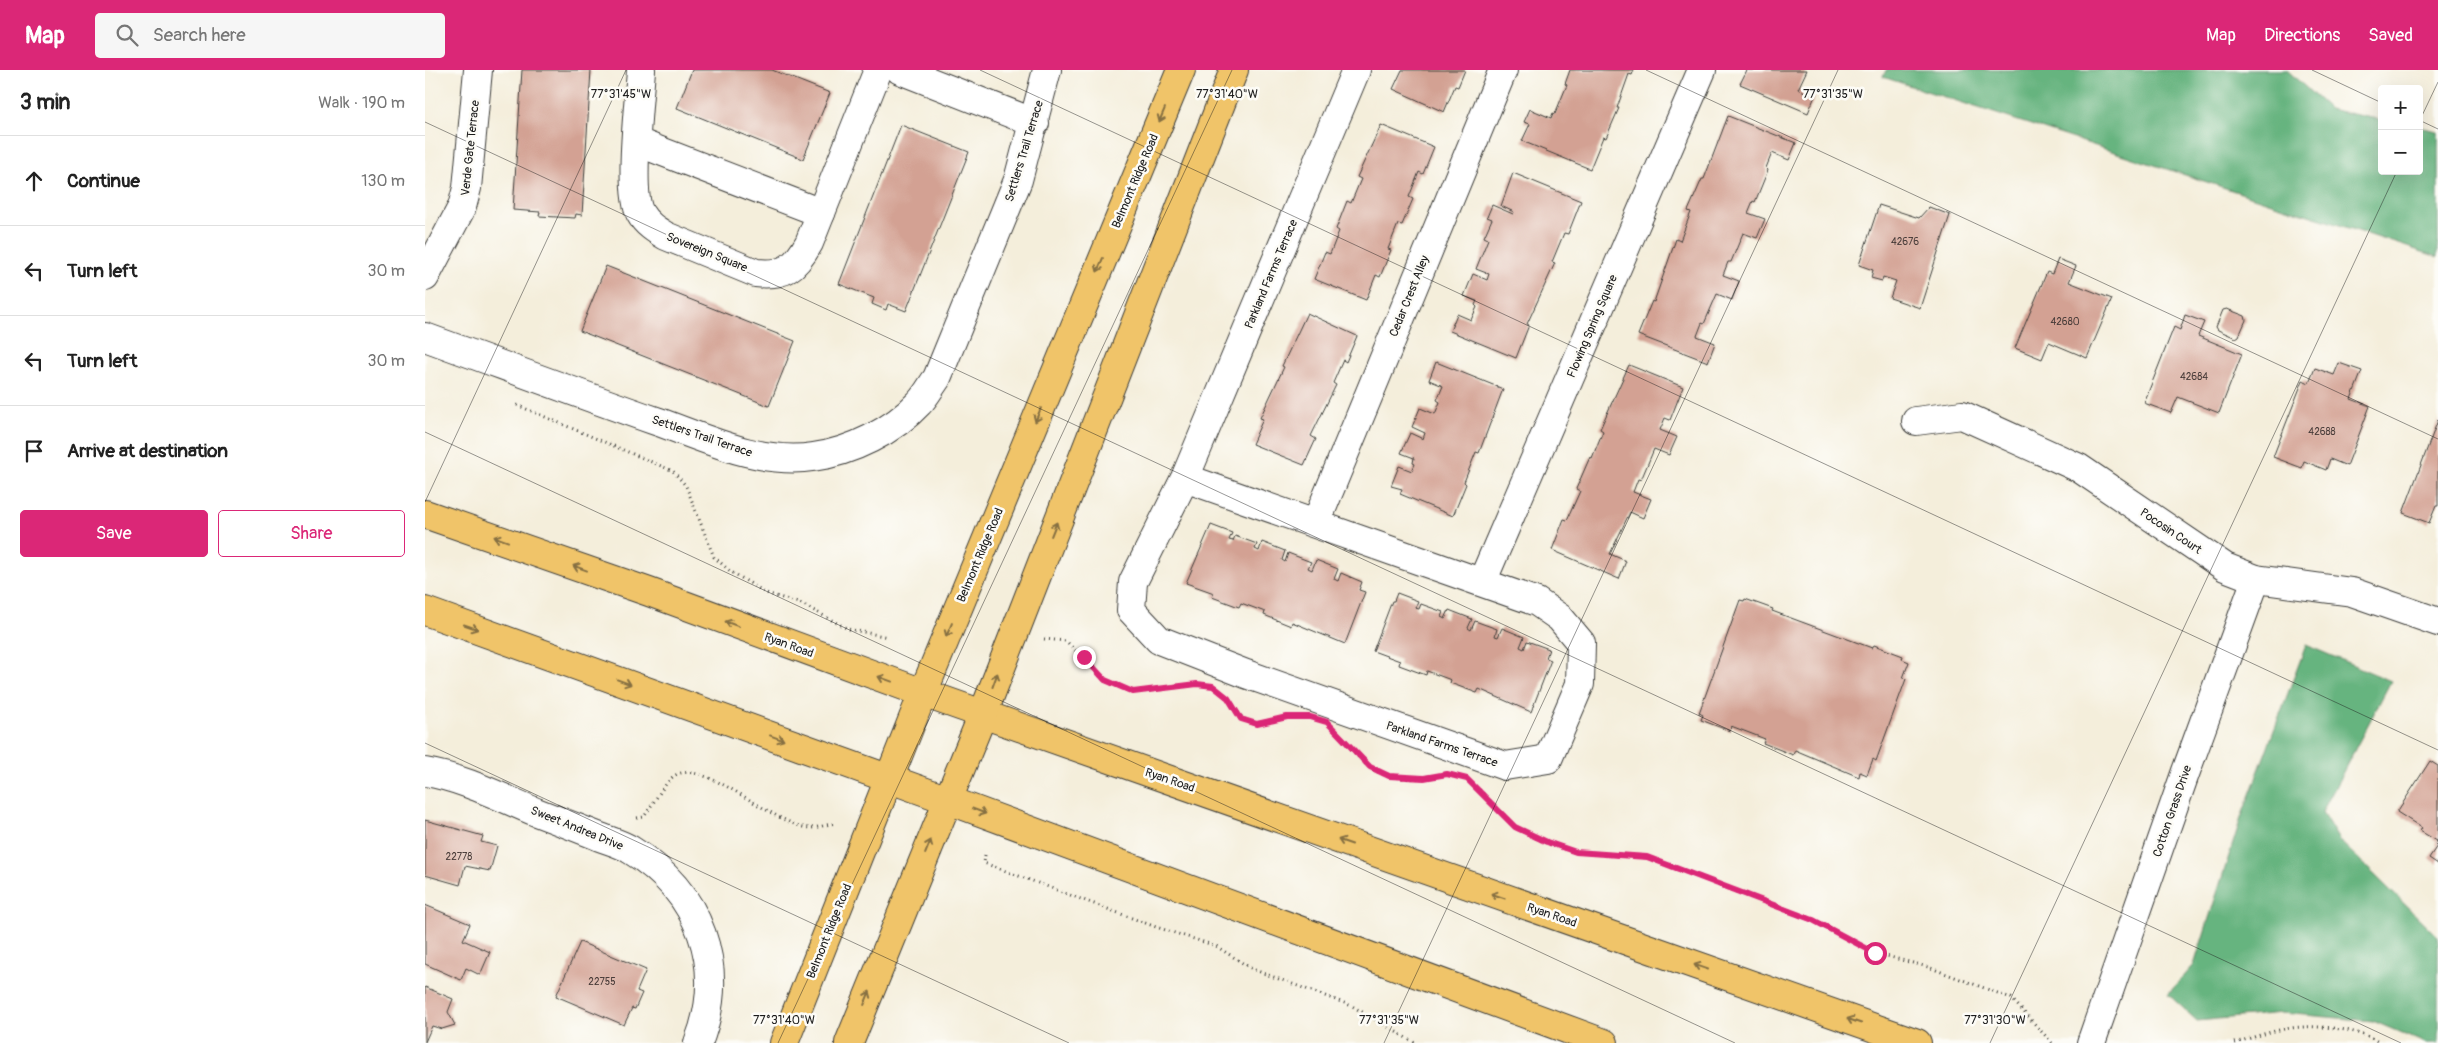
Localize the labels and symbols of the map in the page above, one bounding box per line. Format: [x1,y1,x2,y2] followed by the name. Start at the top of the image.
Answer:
[591,87,651,102] text: 77°31'45"W
[1196,87,1258,102] text: 77°31'40"W
[1803,87,1863,102] text: 77°31'35"W
[1002,98,1047,204] street label: Settlers Trail Terrace
[458,99,483,197] street label: Verde Gate Terrace
[1157,107,1167,122] one-way arrow
[1109,132,1162,231] street label: Belmont Ridge Road
[1242,217,1301,331] street label: Parkland Farms Terrace
[664,229,750,276] street label: Sovereign Square
[1891,236,1919,248] house number: 42676
[1386,253,1433,339] street label: Cedar Crest Alley
[1095,257,1105,272] one-way arrow
[1564,272,1621,380] street label: Flowing Spring Square
[2050,316,2080,328] house number: 42680
[2180,371,2208,383] house number: 42684
[1033,407,1042,422] one-way arrow
[650,412,754,461] street label: Settlers Trail Terrace
[2308,426,2336,438] house number: 42688
[2137,505,2205,558] street label: Pocosin Court
[954,506,1007,605] street label: Belmont Ridge Road
[1050,522,1060,537] one-way arrow
[493,534,509,544] one-way arrow
[572,562,588,572] one-way arrow
[725,619,740,628] one-way arrow
[463,622,479,632] one-way arrow
[944,622,953,637] one-way arrow
[762,630,816,661] street label: Ryan Road
[1073,646,1096,669] route end
[991,673,1000,688] one-way arrow
[878,674,893,683] one-way arrow
[616,678,631,687] one-way arrow
[1384,718,1500,771] street label: Parkland Farms Terrace
[768,734,784,743] one-way arrow
[2150,763,2195,859] street label: Cotton Grass Drive
[1143,765,1197,796] street label: Ryan Road
[528,803,625,854] street label: Sweet Andrea Drive
[970,807,986,816] one-way arrow
[1338,837,1353,846] one-way arrow
[924,840,934,855] one-way arrow
[446,851,472,863] house number: 22778
[804,881,855,981] street label: Belmont Ridge Road
[1491,890,1507,900] one-way arrow
[1525,900,1579,931] street label: Ryan Road
[1864,942,1887,965] route start
[1694,962,1709,971] one-way arrow
[588,976,616,988] house number: 22755
[863,991,873,1006] one-way arrow
[753,1013,815,1028] text: 77°31'40"W
[1359,1013,1419,1028] text: 77°31'35"W
[1964,1013,2026,1028] text: 77°31'30"W
[1847,1016,1863,1025] one-way arrow

